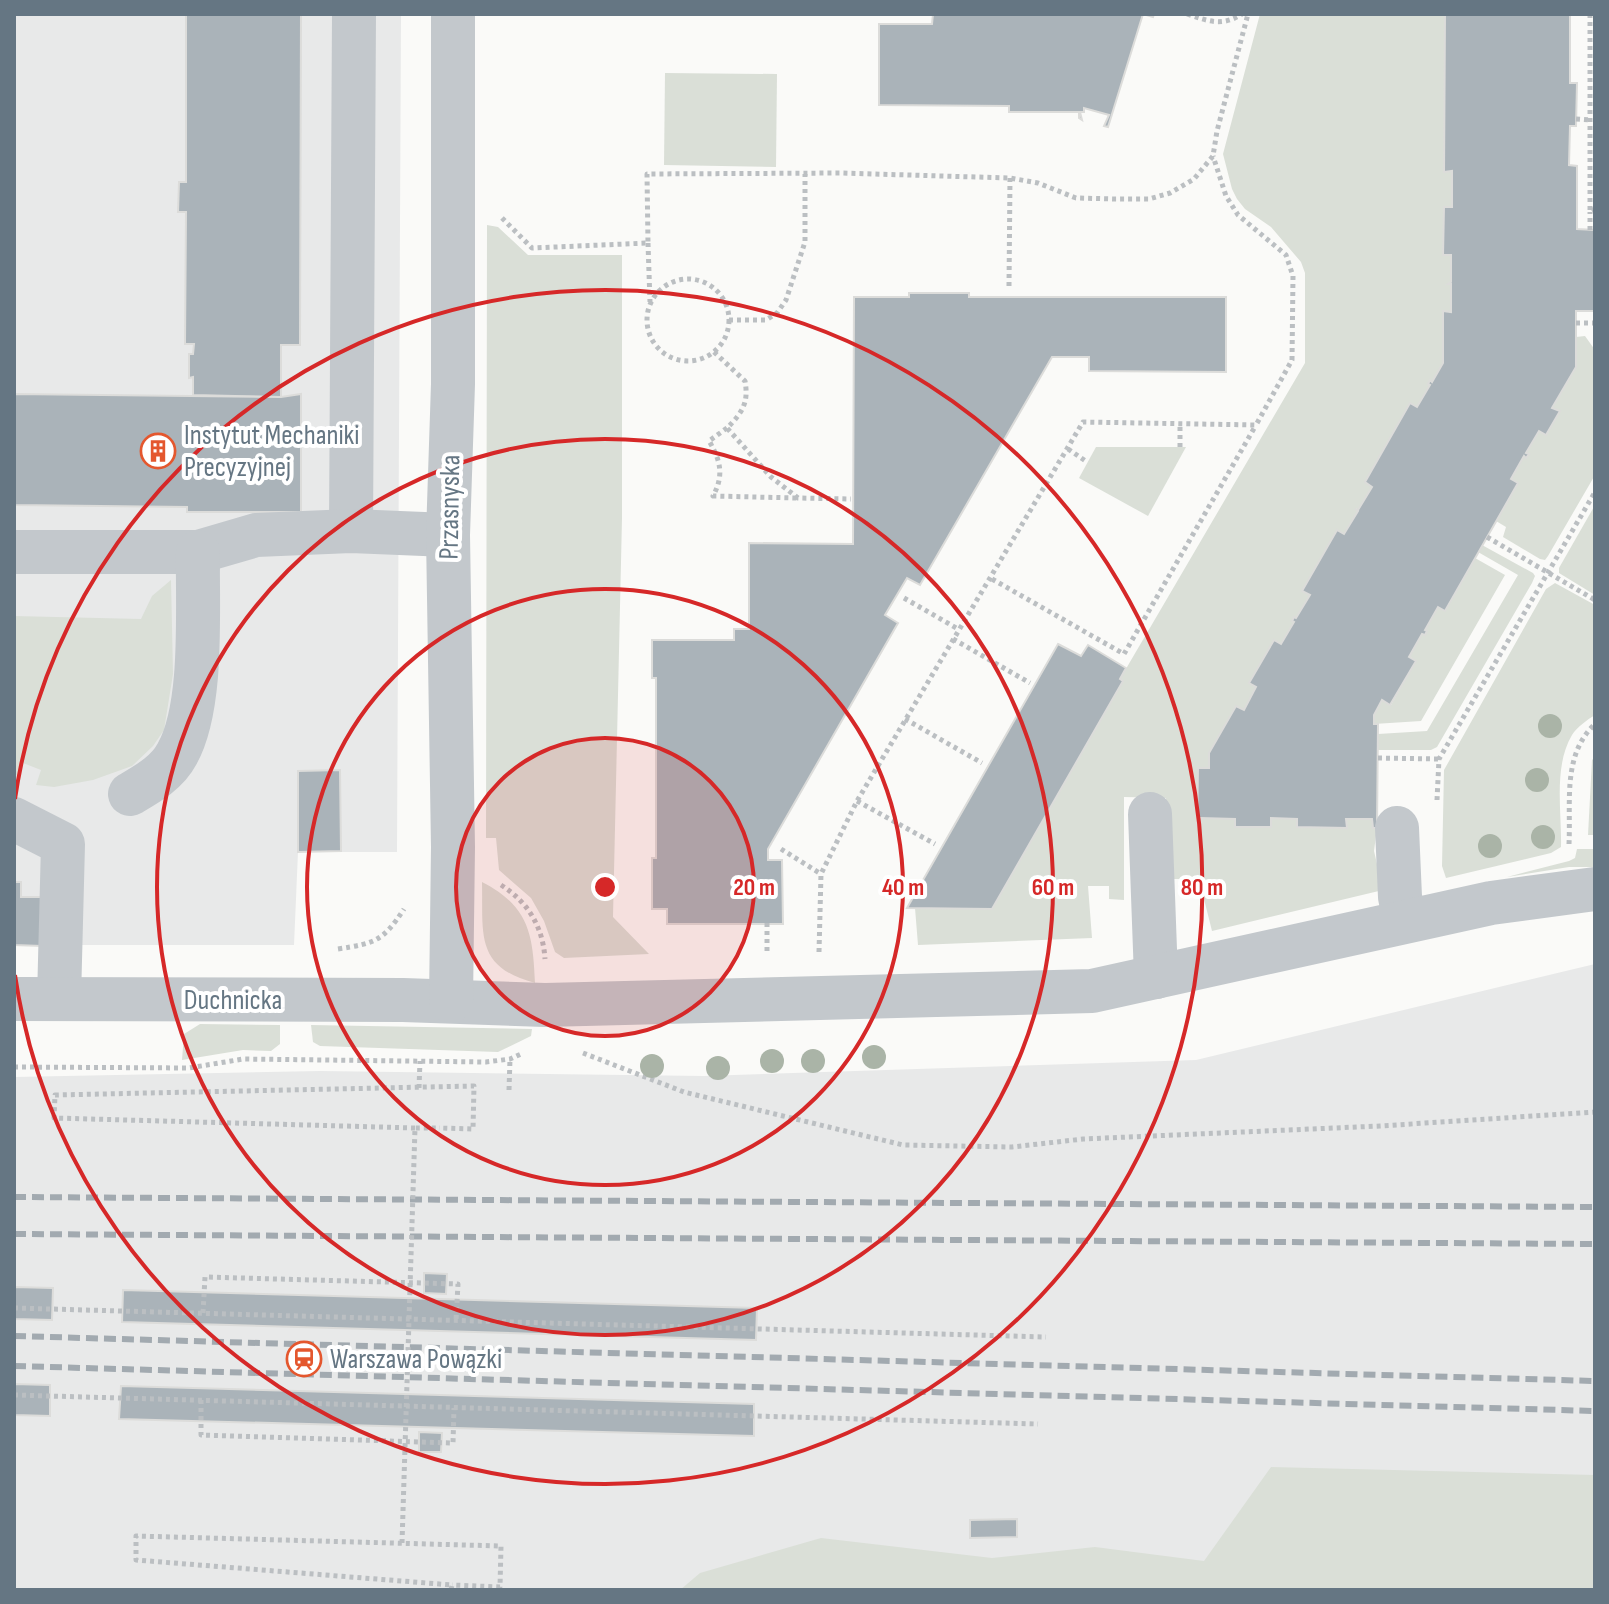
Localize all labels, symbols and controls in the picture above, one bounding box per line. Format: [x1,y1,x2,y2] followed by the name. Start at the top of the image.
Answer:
[184,419,360,484] place label: Instytut Mechaniki Precyzyjnej
[139,432,177,470] building icon: Instytut Mechaniki Precyzyjnej
[433,454,467,560] street label: Przasnyska
[591,873,619,901] centre of rings
[733,873,775,902] text: 20 m
[882,873,924,902] text: 40 m
[1032,873,1074,902] text: 60 m
[1181,873,1223,902] text: 80 m
[184,984,282,1017] street label: Duchnicka
[285,1340,323,1378] station icon: Warszawa Powązki
[330,1343,502,1376] place label: Warszawa Powązki

